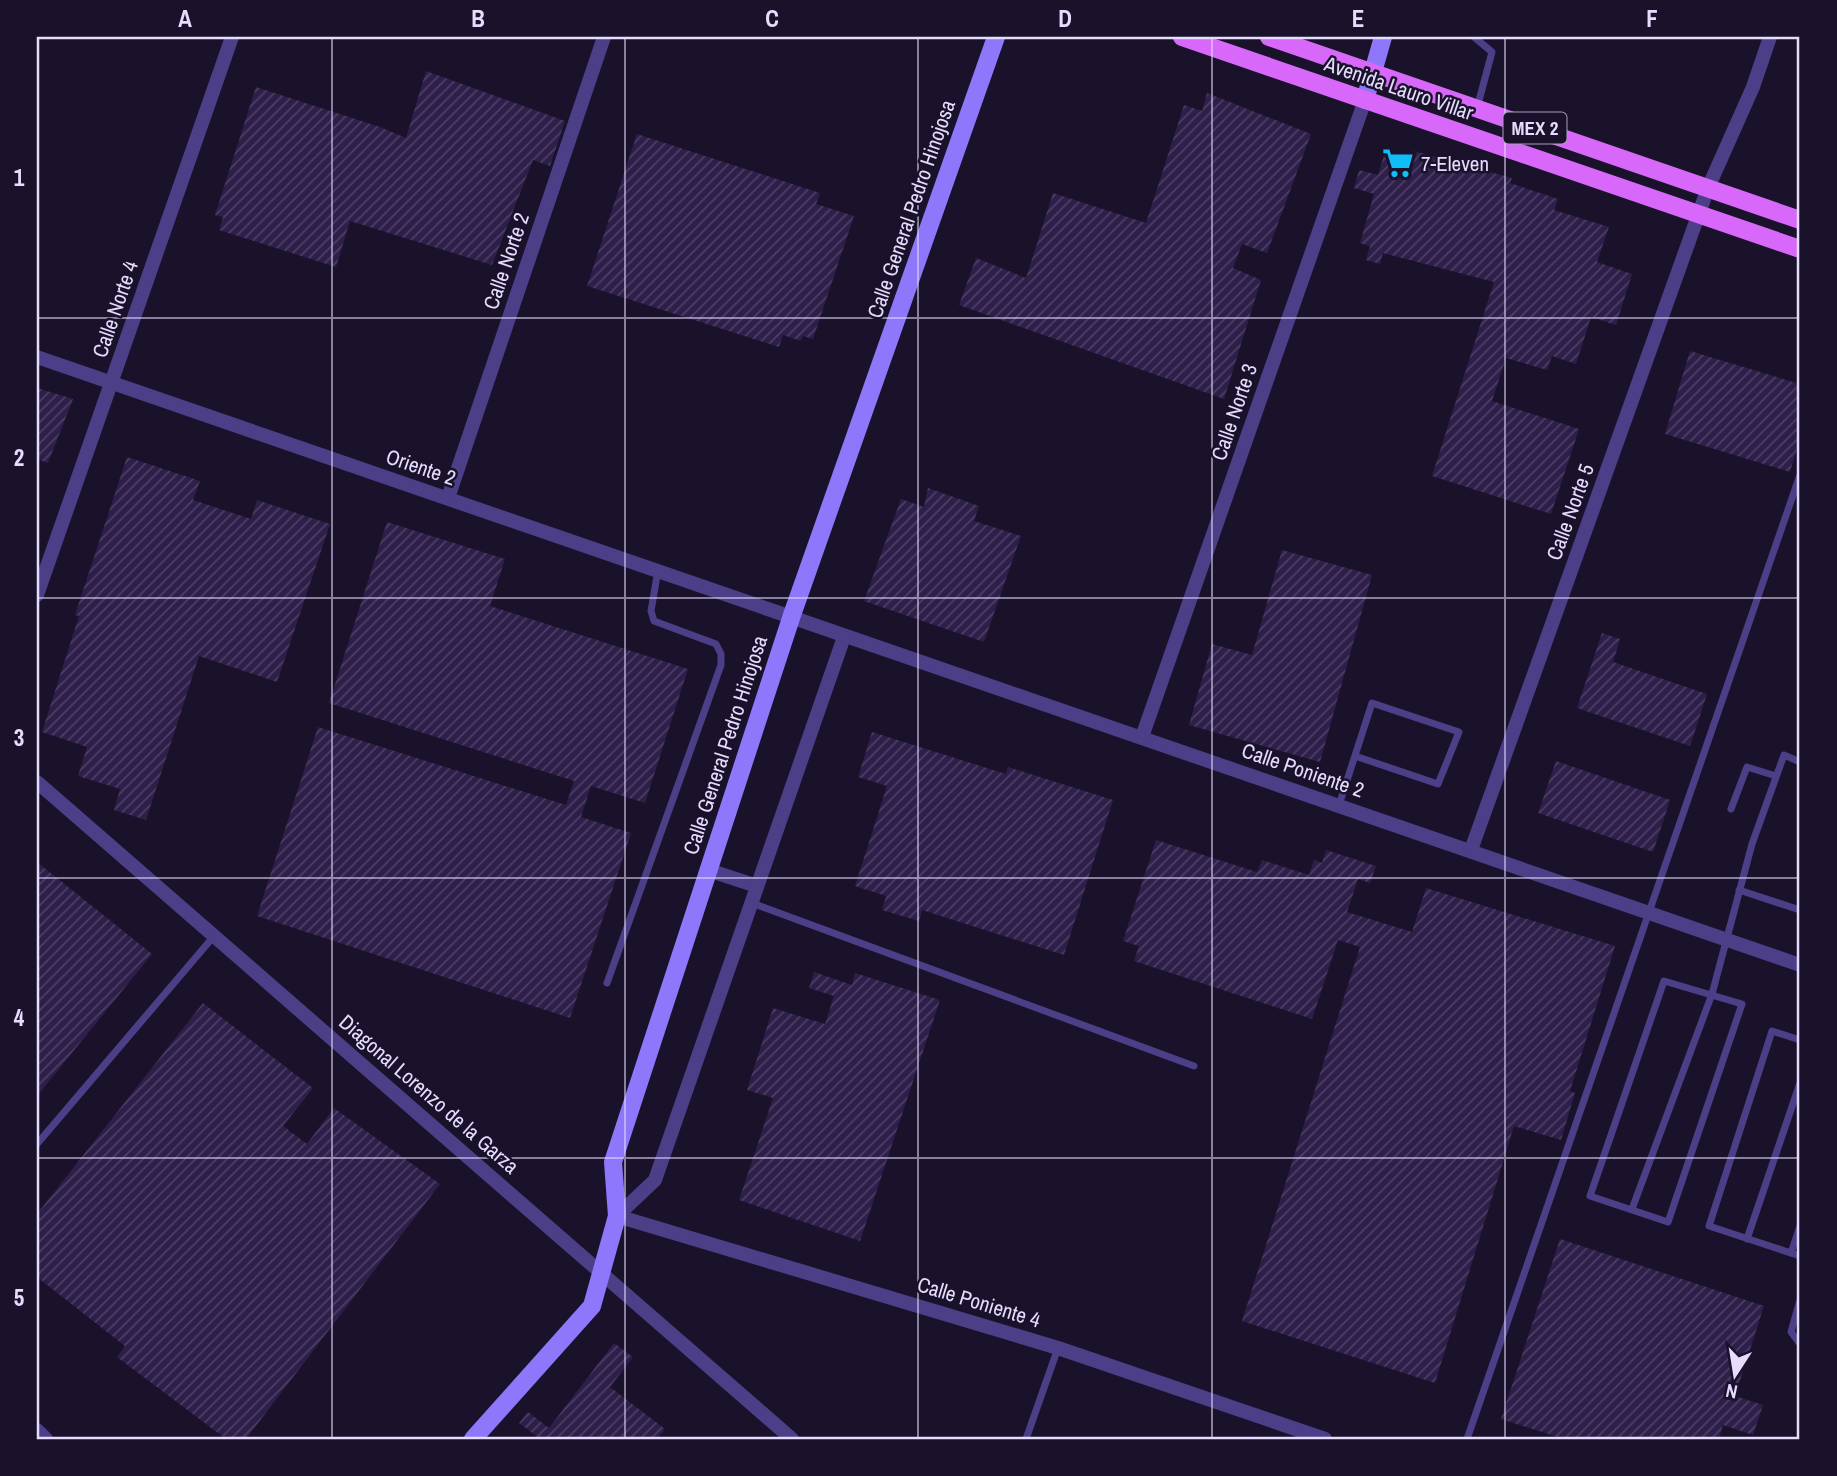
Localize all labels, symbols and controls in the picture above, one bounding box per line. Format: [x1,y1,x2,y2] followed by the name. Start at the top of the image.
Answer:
[178,3,192,34] text: A
[471,3,485,34] text: B
[765,3,779,34] text: C
[1058,3,1072,34] text: D
[1352,3,1364,34] text: E
[1646,3,1658,34] text: F
[1320,49,1477,127] street label: Avenida Lauro Villar
[860,96,962,322] street label: Calle General Pedro Hinojosa
[1504,112,1566,144] road number: MEX 2
[1381,146,1415,180] supermarket icon: 7-Eleven
[1421,149,1489,178] place label: 7-Eleven
[14,162,25,193] text: 1
[476,209,536,313] street label: Calle Norte 2
[85,256,145,361] street label: Calle Norte 4
[1204,360,1264,464] street label: Calle Norte 3
[14,442,24,473] text: 2
[382,442,460,492] street label: Oriente 2
[1539,460,1601,564] street label: Calle Norte 5
[676,631,774,858] street label: Calle General Pedro Hinojosa
[14,722,24,753] text: 3
[1238,736,1368,804] street label: Calle Poniente 2
[14,1002,25,1033] text: 4
[333,1008,526,1181] street label: Diagonal Lorenzo de la Garza
[914,1270,1045,1335] street label: Calle Poniente 4
[14,1282,24,1313] text: 5
[1700,1340,1770,1410] north arrow
[1723,1378,1740,1406] text: N

